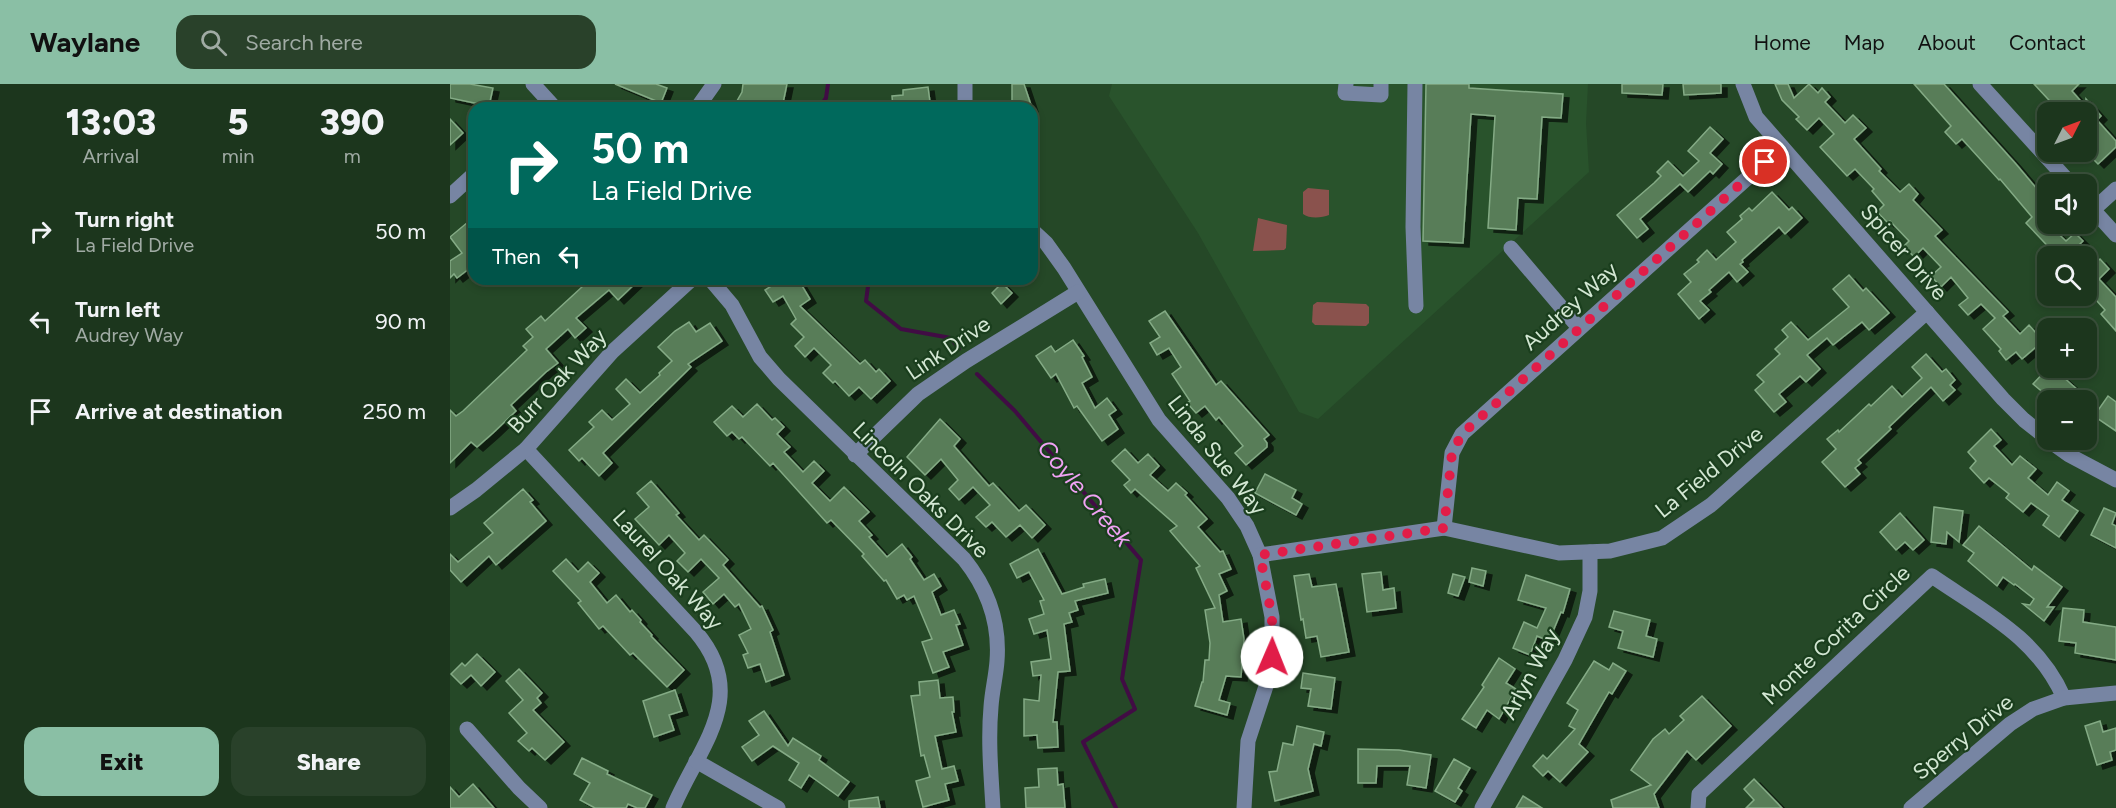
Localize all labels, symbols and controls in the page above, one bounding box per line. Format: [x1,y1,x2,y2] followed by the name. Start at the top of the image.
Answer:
[176,15,596,69] search box
[30,25,140,59] text: Waylane
[197,26,230,59] icon: search
[245,29,363,56] text: Search here
[1754,30,1811,55] text: Home
[1844,30,1885,55] text: Map
[1918,30,1976,55] text: About
[2009,30,2086,55] text: Contact
[65,101,156,144] text: 13:03
[228,101,249,144] text: 5
[320,101,385,144] text: 390
[2037,102,2097,162] north arrow
[2037,102,2097,450] map controls
[591,123,689,174] text: 50 m
[492,126,570,204] icon: right
[1739,136,1790,187] pin
[83,144,139,168] text: Arrival
[222,144,254,168] text: min
[344,144,361,168] text: m
[1748,145,1781,178] icon: arrive
[591,174,752,207] text: La Field Drive
[2037,174,2097,234] button: sound
[1855,198,1953,306] street label: Spicer Drive
[75,206,174,233] text: Turn right
[24,215,57,248] icon: right
[375,218,426,245] text: 50 m
[75,233,194,257] text: La Field Drive
[553,240,586,273] icon: left
[492,243,541,270] text: Then
[2037,246,2097,306] button: search
[1517,256,1624,356] street label: Audrey Way
[75,296,161,323] text: Turn left
[24,305,57,338] icon: left
[375,308,426,335] text: 90 m
[901,310,995,386] street label: Link Drive
[2037,318,2097,378] button: +
[75,323,183,347] text: Audrey Way
[502,323,613,439] street label: Burr Oak Way
[1162,390,1272,521] street label: Linda Sue Way
[2037,390,2097,450] button: −
[24,395,57,428] icon: arrive
[75,398,283,425] text: Arrive at destination
[363,398,426,425] text: 250 m
[847,416,995,564] street label: Lincoln Oaks Drive
[1650,420,1768,524] street label: La Field Drive
[1032,433,1139,554] water label: Coyle Creek
[607,505,729,636] street label: Laurel Oak Way
[1756,559,1916,711] street label: Monte Corita Circle
[1495,623,1565,724] street label: Arlyn Way
[1240,625,1304,689] position arrow
[1907,688,2019,786] street label: Sperry Drive
[24,727,219,796] button: Exit
[231,727,426,796] button: Share

